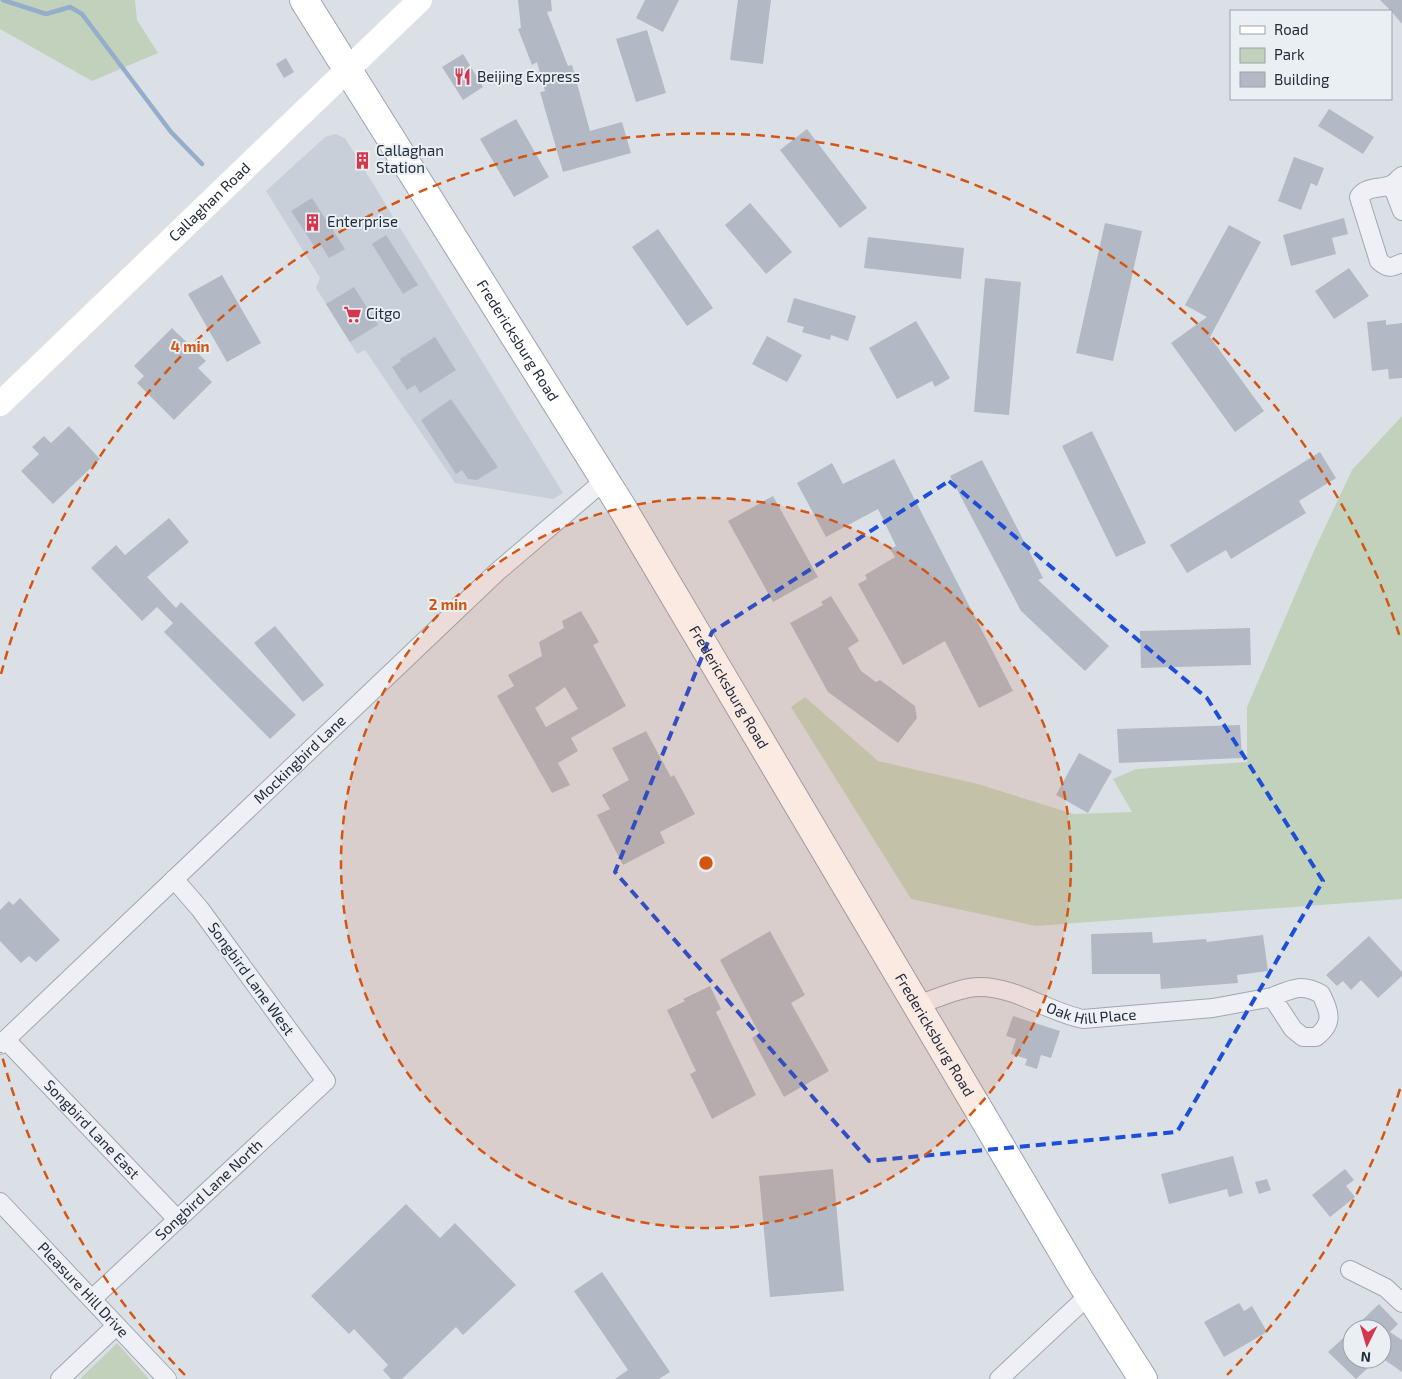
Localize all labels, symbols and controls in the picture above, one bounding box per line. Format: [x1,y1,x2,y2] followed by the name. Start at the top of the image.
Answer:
[1230,10,1392,100] legend
[1274,20,1309,38] text: Road
[1274,45,1305,63] text: Park
[453,67,473,87] restaurant icon: Beijing Express
[477,67,580,86] place label: Beijing Express
[1274,70,1330,88] text: Building
[376,141,444,176] place label: Callaghan Station
[352,150,372,170] building icon: Callaghan Station
[165,158,253,245] street label: Callaghan Road
[303,212,323,232] building icon: Enterprise
[327,212,398,230] place label: Enterprise
[473,276,563,404] street label: Fredericksburg Road
[342,304,362,324] supermarket icon: Citgo
[366,304,401,322] place label: Citgo
[170,337,210,355] text: 4 min
[429,595,467,613] text: 2 min
[686,622,773,752] street label: Fredericksburg Road
[249,711,349,807] street label: Mockingbird Lane
[697,854,715,872] centre of rings
[205,918,299,1039] street label: Songbird Lane West
[892,970,979,1099] street label: Fredericksburg Road
[1044,998,1137,1027] street label: Oak Hill Place
[41,1076,144,1182] street label: Songbird Lane East
[151,1135,266,1243] street label: Songbird Lane North
[35,1238,133,1341] street label: Pleasure Hill Drive
[1342,1319,1392,1369] north arrow
[1360,1349,1372,1366] text: N

